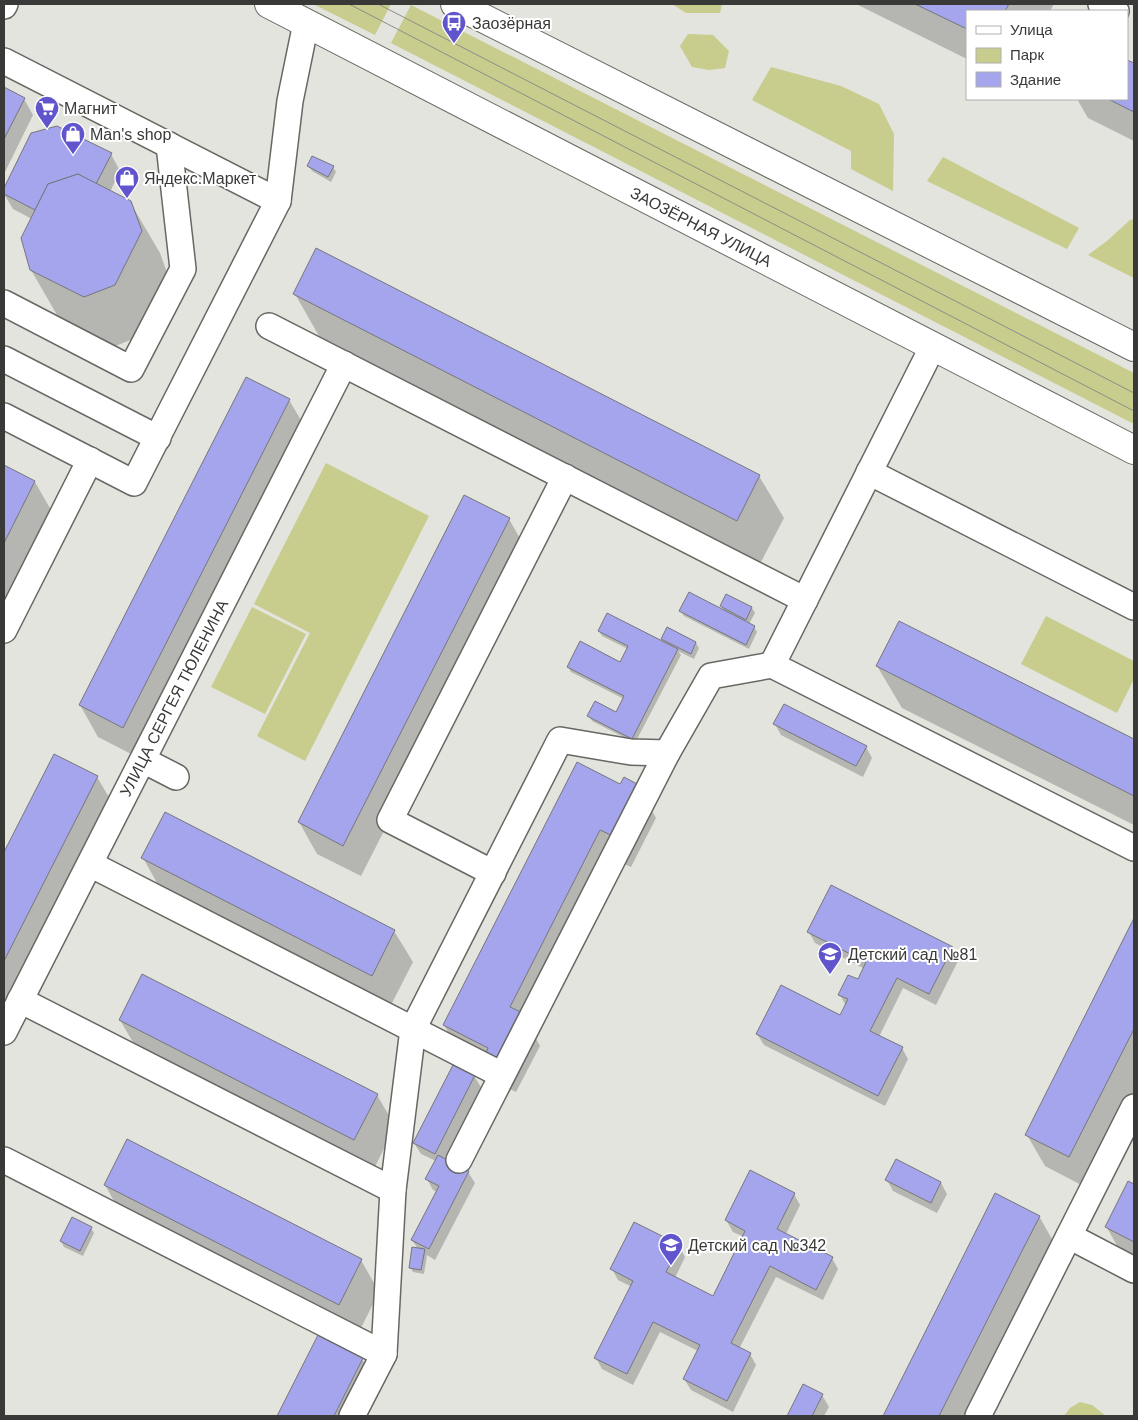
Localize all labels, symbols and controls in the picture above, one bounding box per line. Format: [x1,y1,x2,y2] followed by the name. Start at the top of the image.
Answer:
[441,10,467,44] bus stop icon: Заозёрная
[966,10,1128,100] legend
[472,15,551,32] place label: Заозёрная
[1010,21,1053,38] text: Улица
[1010,46,1044,63] text: Парк
[1010,71,1061,88] text: Здание
[34,95,60,129] supermarket icon: Магнит
[64,100,118,117] place label: Магнит
[60,121,86,155] shop icon: Man's shop
[90,126,171,143] place label: Man's shop
[114,165,140,199] shop icon: Яндекс.Маркет
[144,170,257,187] place label: Яндекс.Маркет
[628,184,775,270] street label: ЗАОЗЁРНАЯ УЛИЦА
[117,597,231,799] street label: УЛИЦА СЕРГЕЯ ТЮЛЕНИНА
[817,941,843,975] school or university icon: Детский сад №81
[848,946,977,963] place label: Детский сад №81
[658,1232,684,1266] school or university icon: Детский сад №342
[688,1237,826,1254] place label: Детский сад №342

